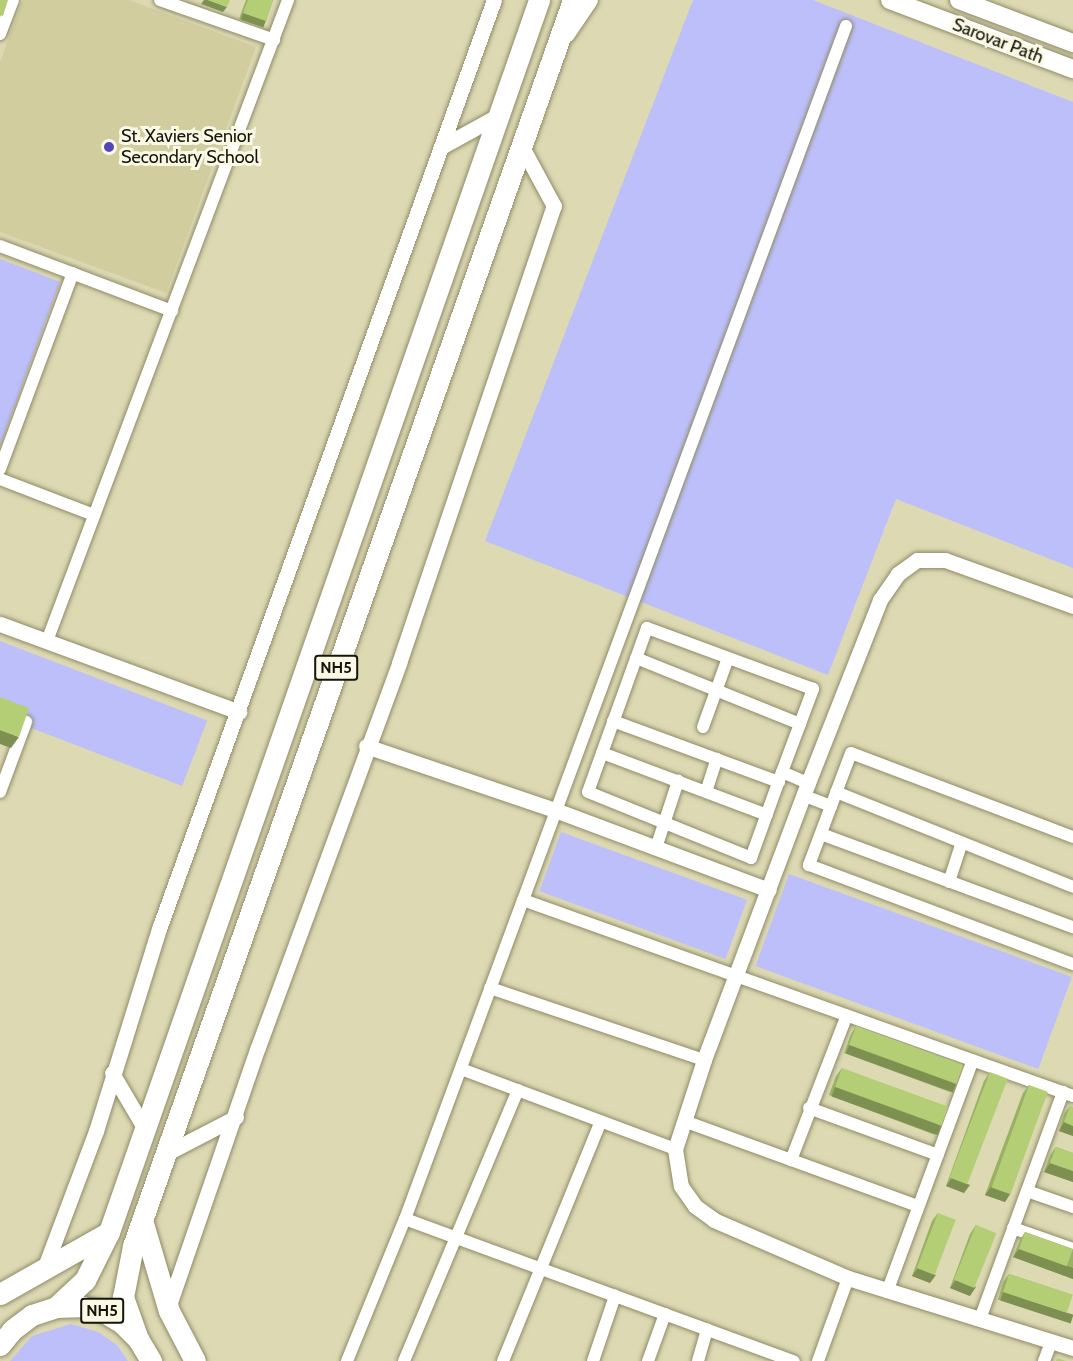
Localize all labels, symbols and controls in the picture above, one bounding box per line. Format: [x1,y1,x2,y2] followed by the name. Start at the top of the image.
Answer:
[949,14,1047,68] street label: Sarovar Path
[121,126,259,168] place label: St. Xaviers Senior Secondary School
[102,140,116,154] marker: St. Xaviers Senior Secondary School
[314,655,358,681] road number: NH5
[80,1298,124,1324] road number: NH5

